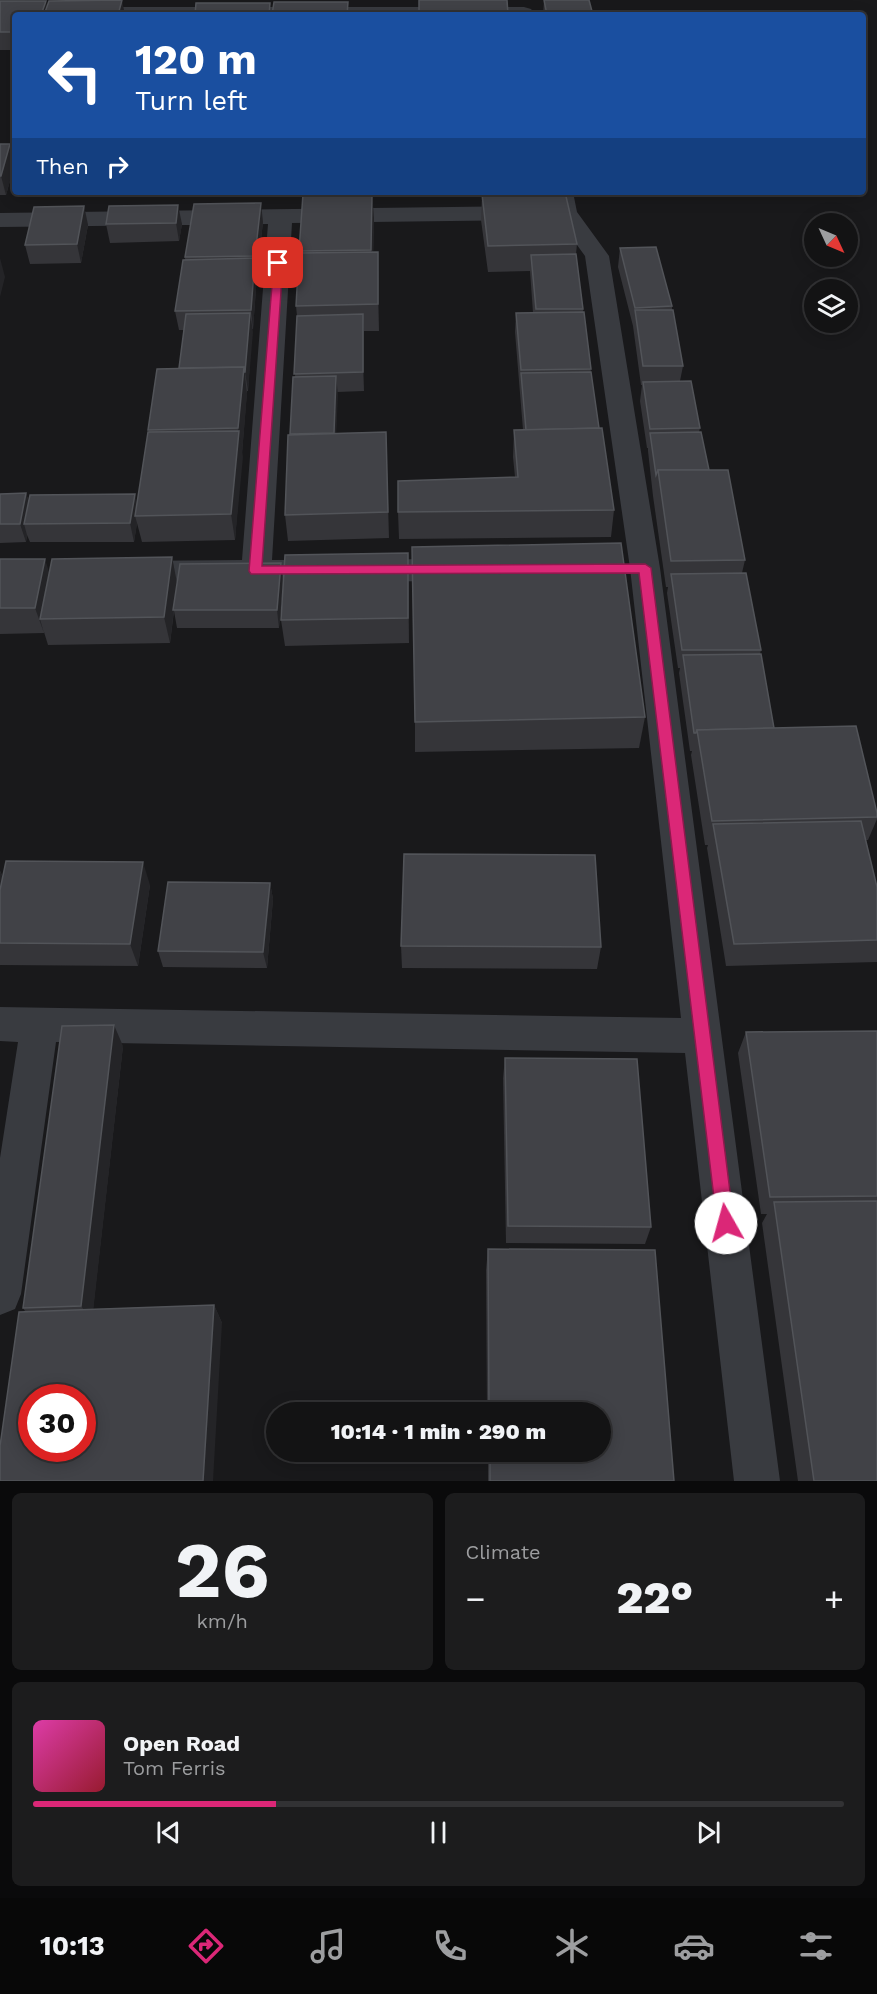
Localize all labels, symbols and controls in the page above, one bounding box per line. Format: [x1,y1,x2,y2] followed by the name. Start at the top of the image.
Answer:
[135,35,257,84] text: 120 m
[36,36,114,114] icon: left
[135,85,247,117] text: Turn left
[101,150,134,183] icon: right
[36,154,89,179] text: Then
[804,213,858,267] north arrow
[804,213,858,333] map controls
[252,237,303,288] pin
[261,246,294,279] icon: arrive
[804,279,858,333] button: layers
[694,1191,758,1255] position arrow
[18,1384,96,1462] speed limit sign: 30
[331,1419,546,1444] text: 10:14 · 1 min · 290 m
[175,1524,270,1616] text: 26
[466,1540,541,1564] text: Climate
[616,1571,693,1624] text: 22°
[466,1579,485,1618] text: −
[824,1579,844,1618] text: +
[196,1609,248,1633] text: km/h
[123,1731,240,1756] text: Open Road
[123,1756,226,1780] text: Tom Ferris
[152,1816,185,1849] icon: previous
[422,1816,455,1849] icon: pause
[692,1816,725,1849] icon: next
[185,1925,227,1967] icon: directions
[307,1925,349,1967] icon: music
[429,1925,471,1967] icon: phone
[551,1925,593,1967] icon: climate
[673,1925,715,1967] icon: car
[795,1925,837,1967] icon: filters
[40,1930,105,1962] text: 10:13

